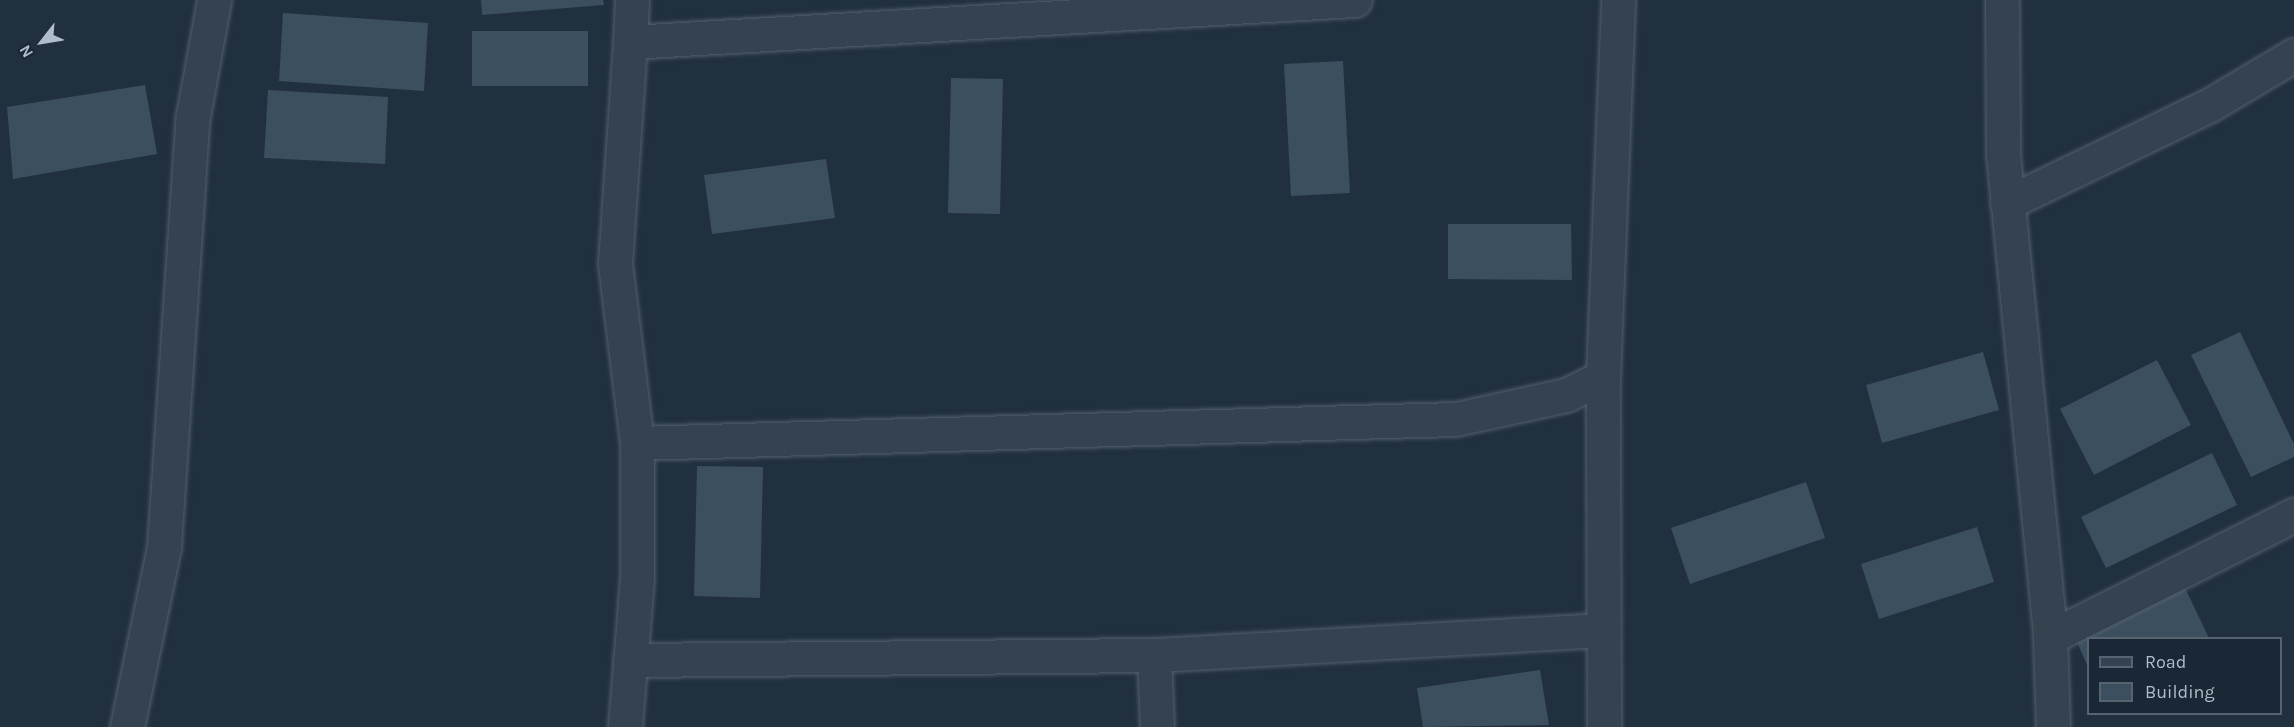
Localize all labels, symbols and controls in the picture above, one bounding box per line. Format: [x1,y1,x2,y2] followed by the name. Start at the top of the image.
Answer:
[12,12,72,72] north arrow
[15,42,37,61] text: N
[2087,637,2282,715] legend
[2145,651,2186,673] text: Road
[2145,681,2215,703] text: Building

